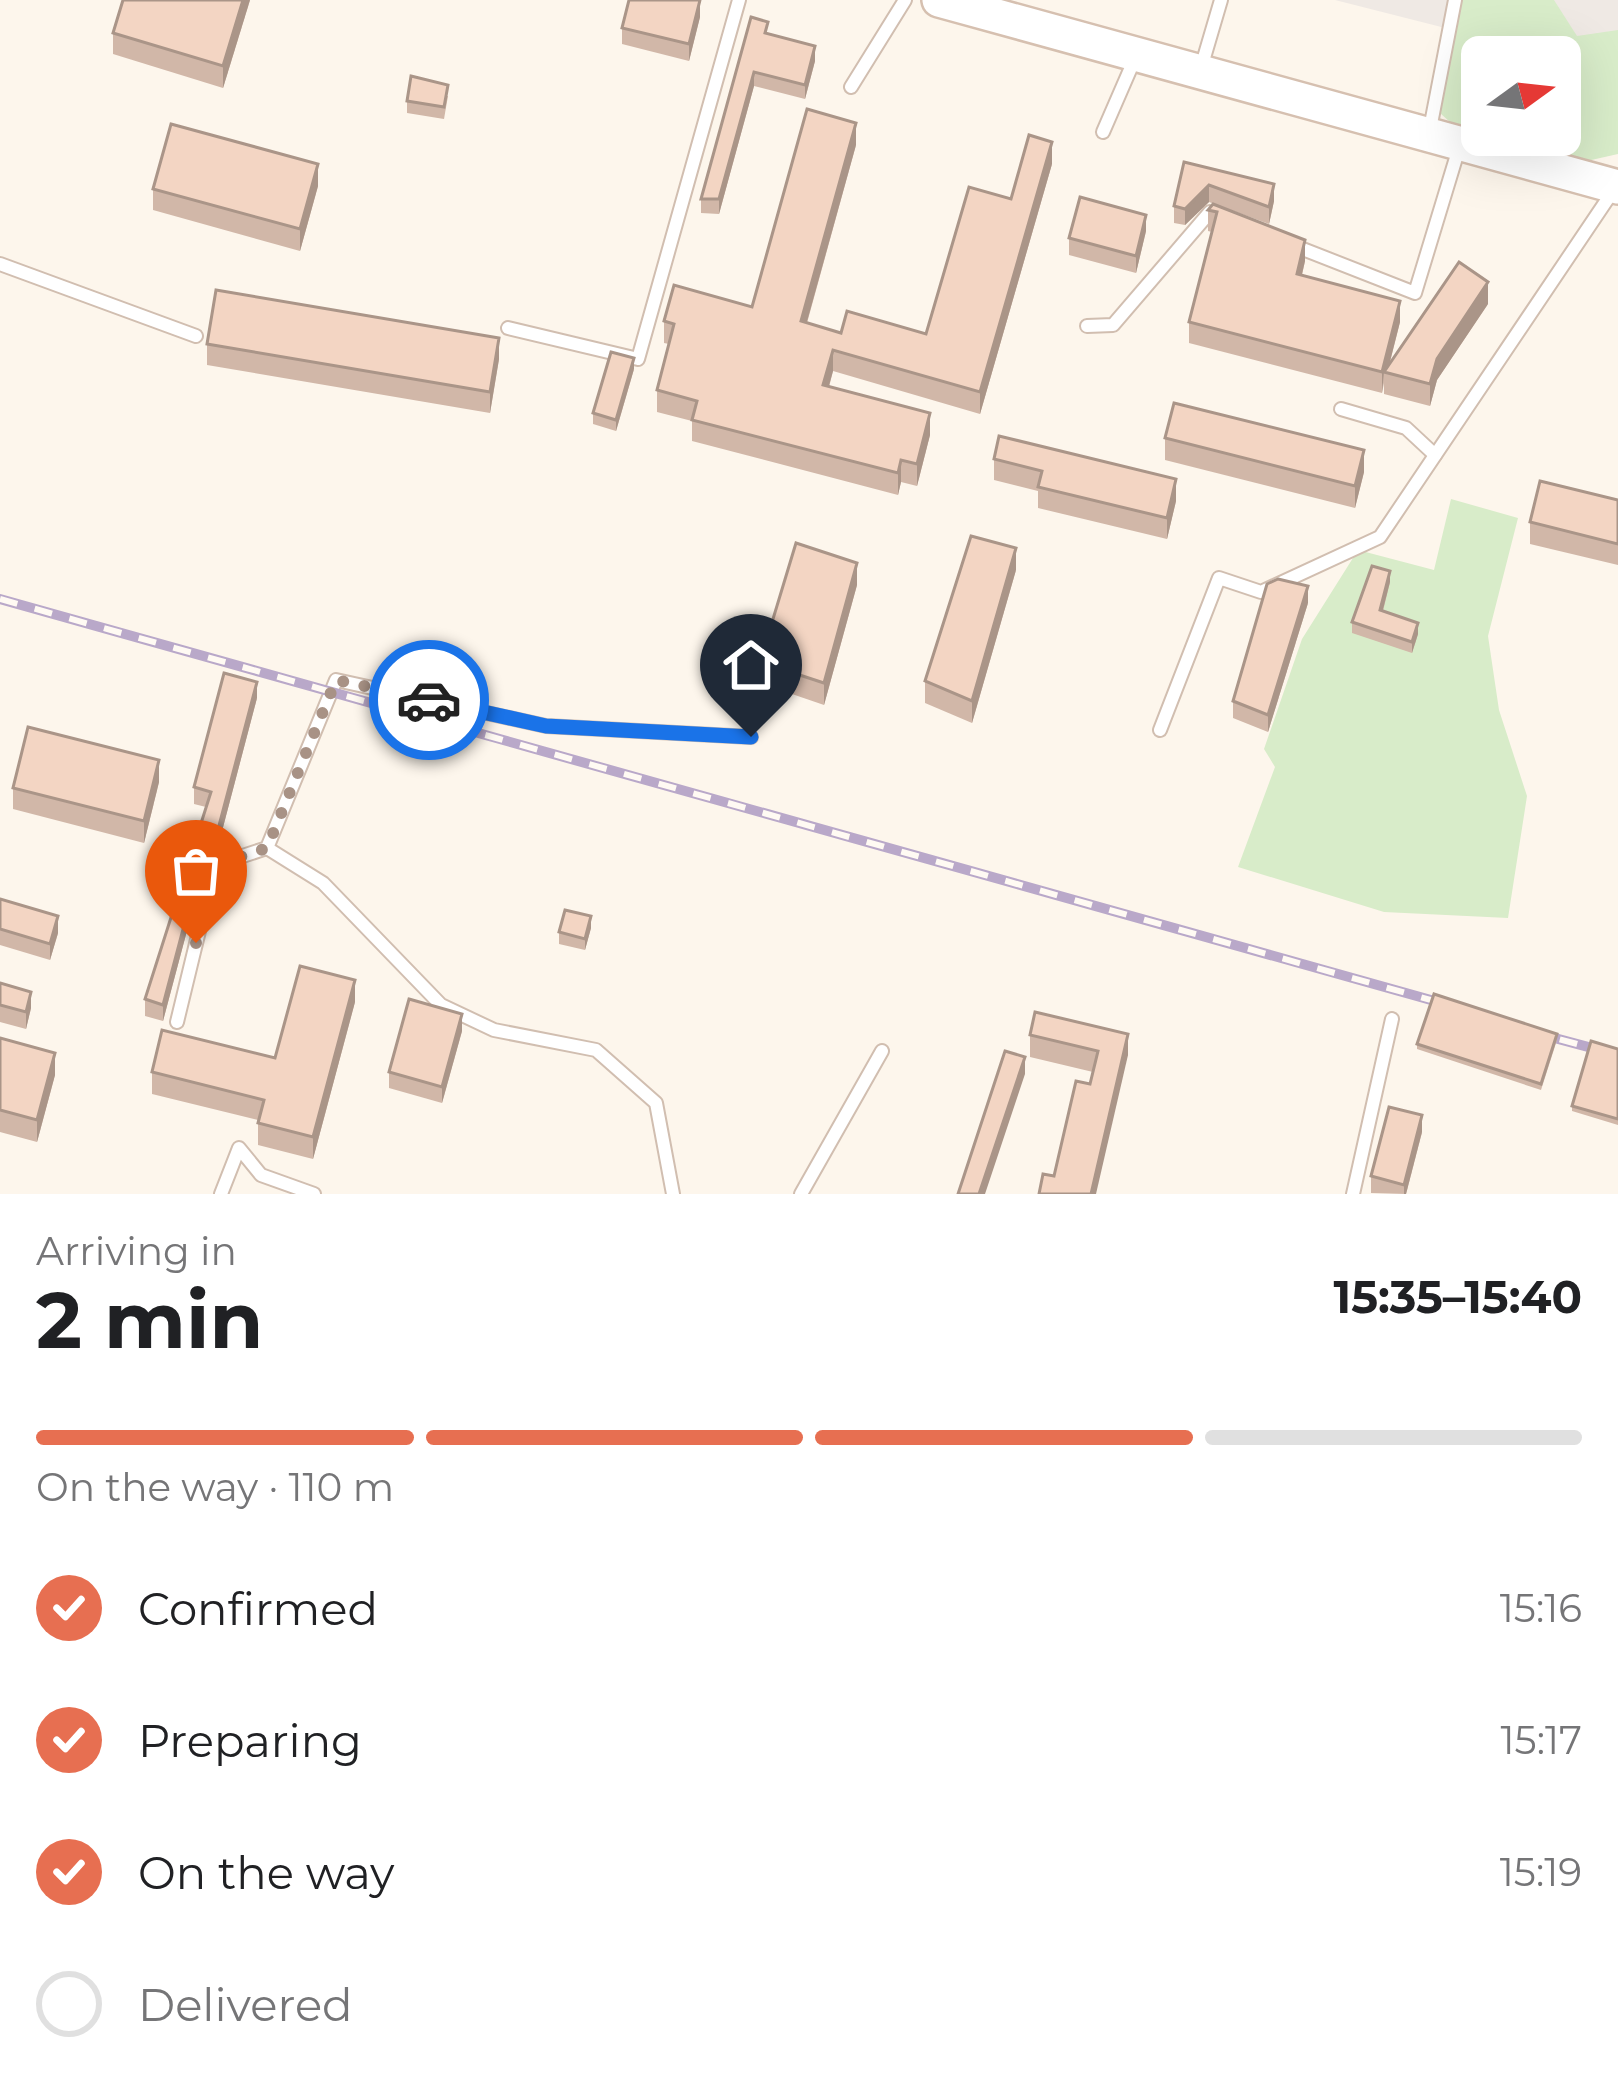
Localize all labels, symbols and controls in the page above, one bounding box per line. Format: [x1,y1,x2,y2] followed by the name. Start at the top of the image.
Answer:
[1461,36,1581,156] north arrow
[1461,36,1581,156] map controls
[700,614,802,737] pin
[718,632,784,698] icon: home
[369,640,489,760] courier
[396,667,462,733] icon: car
[145,820,247,943] pin
[163,838,229,904] icon: bag
[36,1227,237,1275] text: Arriving in
[1334,1269,1582,1324] text: 15:35–15:40
[36,1272,263,1368] text: 2 min
[36,1463,394,1511] text: On the way · 110 m
[36,1575,102,1641] icon: check
[138,1581,378,1636] text: Confirmed
[1500,1584,1582,1632] text: 15:16
[36,1707,102,1773] icon: check
[138,1713,362,1768] text: Preparing
[1501,1716,1582,1764] text: 15:17
[36,1839,102,1905] icon: check
[138,1845,394,1900] text: On the way
[1500,1848,1582,1896] text: 15:19
[138,1977,353,2032] text: Delivered

